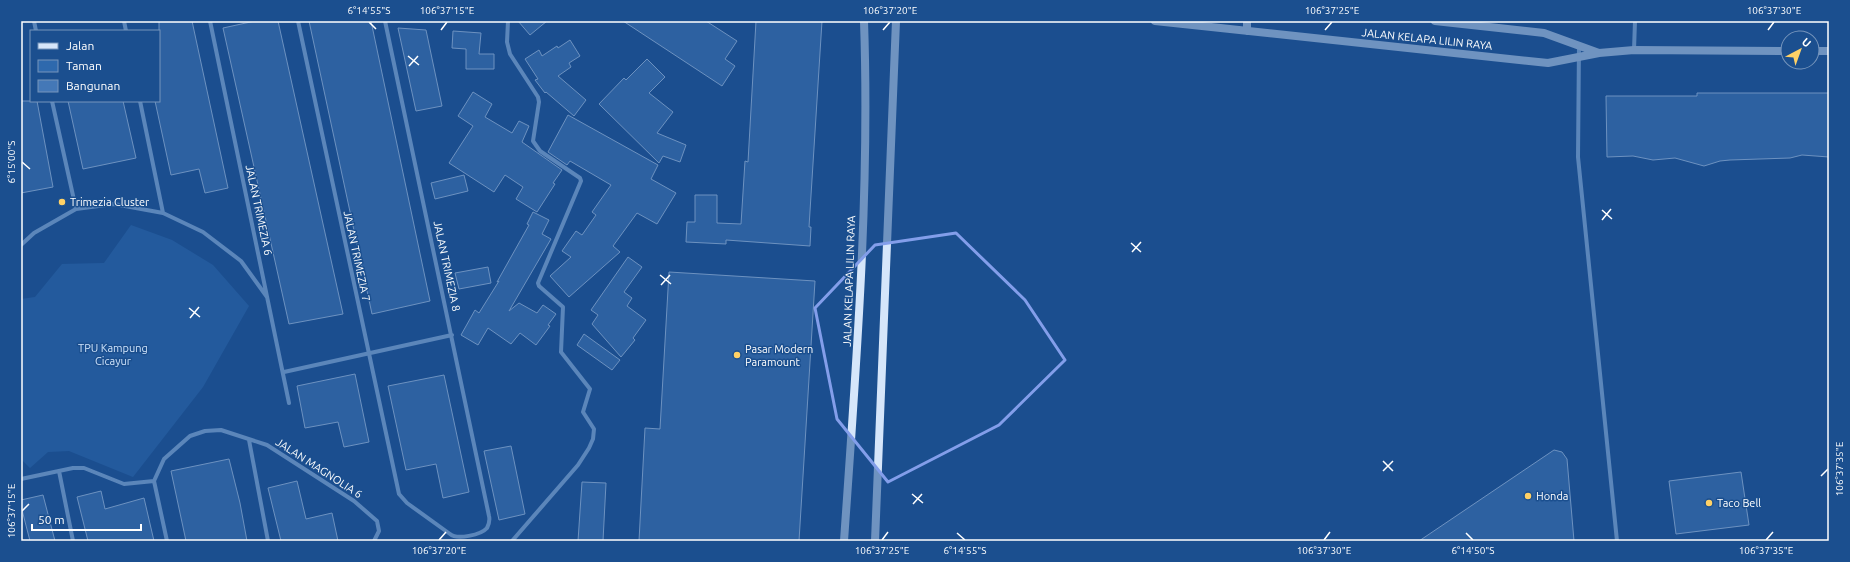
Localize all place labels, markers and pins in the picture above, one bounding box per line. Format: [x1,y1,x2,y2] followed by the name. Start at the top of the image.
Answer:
[70,196,150,208] place label: Trimezia Cluster
[57,197,67,207] marker: Trimezia Cluster
[745,343,813,368] place label: Pasar Modern Paramount
[732,350,742,360] marker: Pasar Modern Paramount
[1536,490,1568,502] place label: Honda
[1523,491,1533,501] marker: Honda
[1717,497,1761,509] place label: Taco Bell
[1704,498,1714,508] marker: Taco Bell

